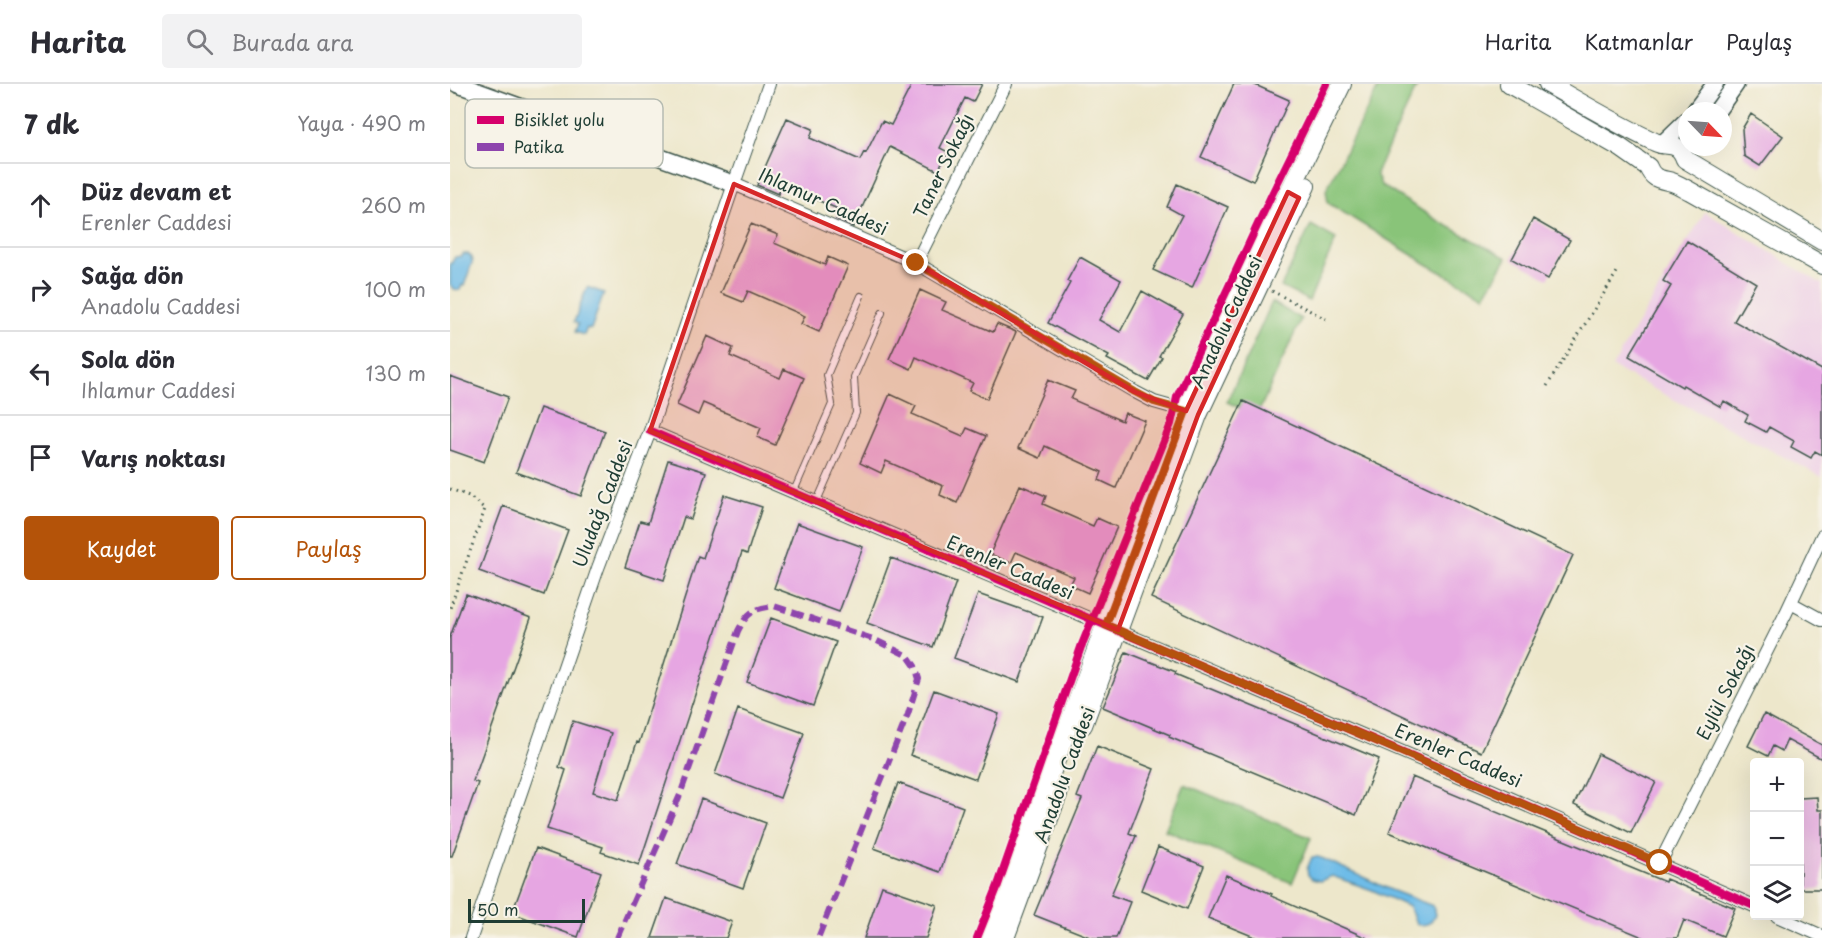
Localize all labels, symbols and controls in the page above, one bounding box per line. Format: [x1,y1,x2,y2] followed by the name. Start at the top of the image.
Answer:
[162,14,582,68] search box
[30,20,126,63] text: Harita
[183,25,216,58] icon: search
[231,25,353,58] text: Burada ara
[1485,25,1551,57] text: Harita
[1584,25,1693,57] text: Katmanlar
[1726,25,1792,57] text: Paylaş
[465,99,663,168] legend
[1678,102,1732,156] north arrow
[24,104,79,143] text: 7 dk
[514,107,605,131] text: Bisiklet yolu
[297,108,426,138] text: Yaya · 490 m
[906,108,980,222] street label: Taner Sokağı
[514,134,564,158] text: Patika
[755,160,893,241] street label: Ihlamur Caddesi
[81,174,232,207] text: Düz devam et
[24,189,57,222] icon: ahead
[361,190,426,220] text: 260 m
[81,207,232,237] text: Erenler Caddesi
[902,249,928,275] route end
[1183,251,1268,392] street label: Anadolu Caddesi
[81,258,184,291] text: Sağa dön
[24,273,57,306] icon: right
[365,274,426,304] text: 100 m
[81,291,241,321] text: Anadolu Caddesi
[81,342,175,375] text: Sola dön
[24,357,57,390] icon: left
[366,358,426,388] text: 130 m
[81,375,236,405] text: Ihlamur Caddesi
[565,436,638,571] street label: Uludağ Caddesi
[24,441,57,474] icon: arrive
[81,441,226,474] text: Varış noktası
[24,516,219,580] button: Kaydet
[231,516,426,580] button: Paylaş
[943,528,1078,606] street label: Erenler Caddesi
[1689,638,1760,744] street label: Eylül Sokağı
[1026,702,1101,847] street label: Anadolu Caddesi
[1391,716,1526,794] street label: Erenler Caddesi
[1750,758,1804,920] map controls
[1750,758,1804,812] button: +
[1750,812,1804,866] button: −
[1646,849,1672,875] route start
[1750,866,1804,920] button: layers
[468,896,585,924] scale bar
[477,897,518,921] text: 50 m

